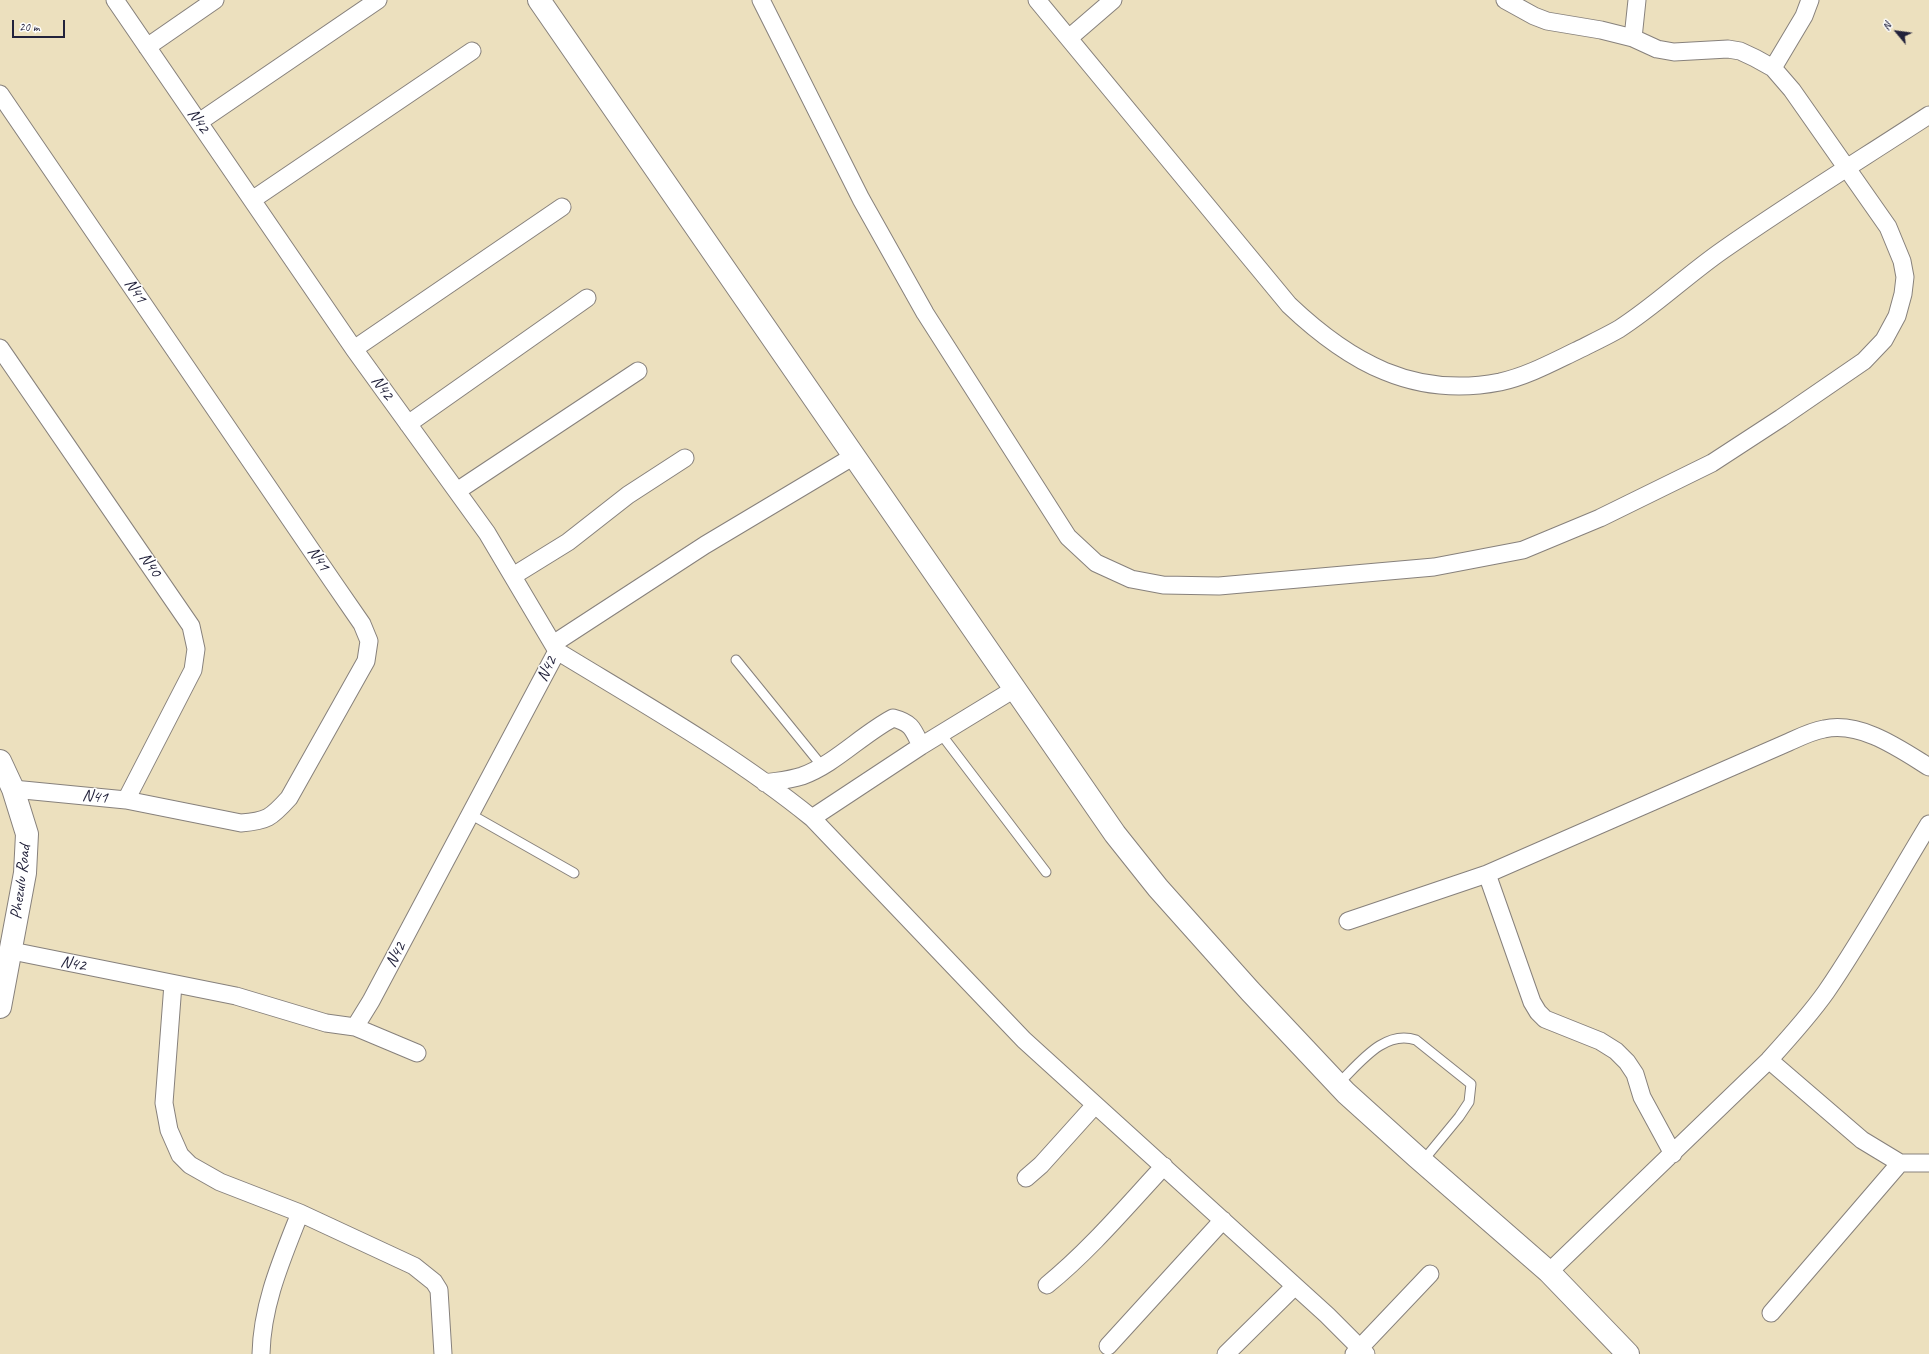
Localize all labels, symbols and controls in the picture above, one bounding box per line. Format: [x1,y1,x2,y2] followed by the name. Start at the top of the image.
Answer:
[14,12,67,38] scale bar
[1877,12,1917,52] north arrow
[19,19,39,35] text: 20 m
[1879,20,1894,33] text: N
[182,105,214,137] street label: N42
[119,275,151,307] street label: N41
[366,372,398,404] street label: N42
[302,543,334,575] street label: N41
[134,549,166,581] street label: N40
[532,653,562,685] street label: N42
[81,786,109,808] street label: N41
[6,844,36,920] street label: Phezulu Road
[381,939,411,971] street label: N42
[59,952,87,976] street label: N42

